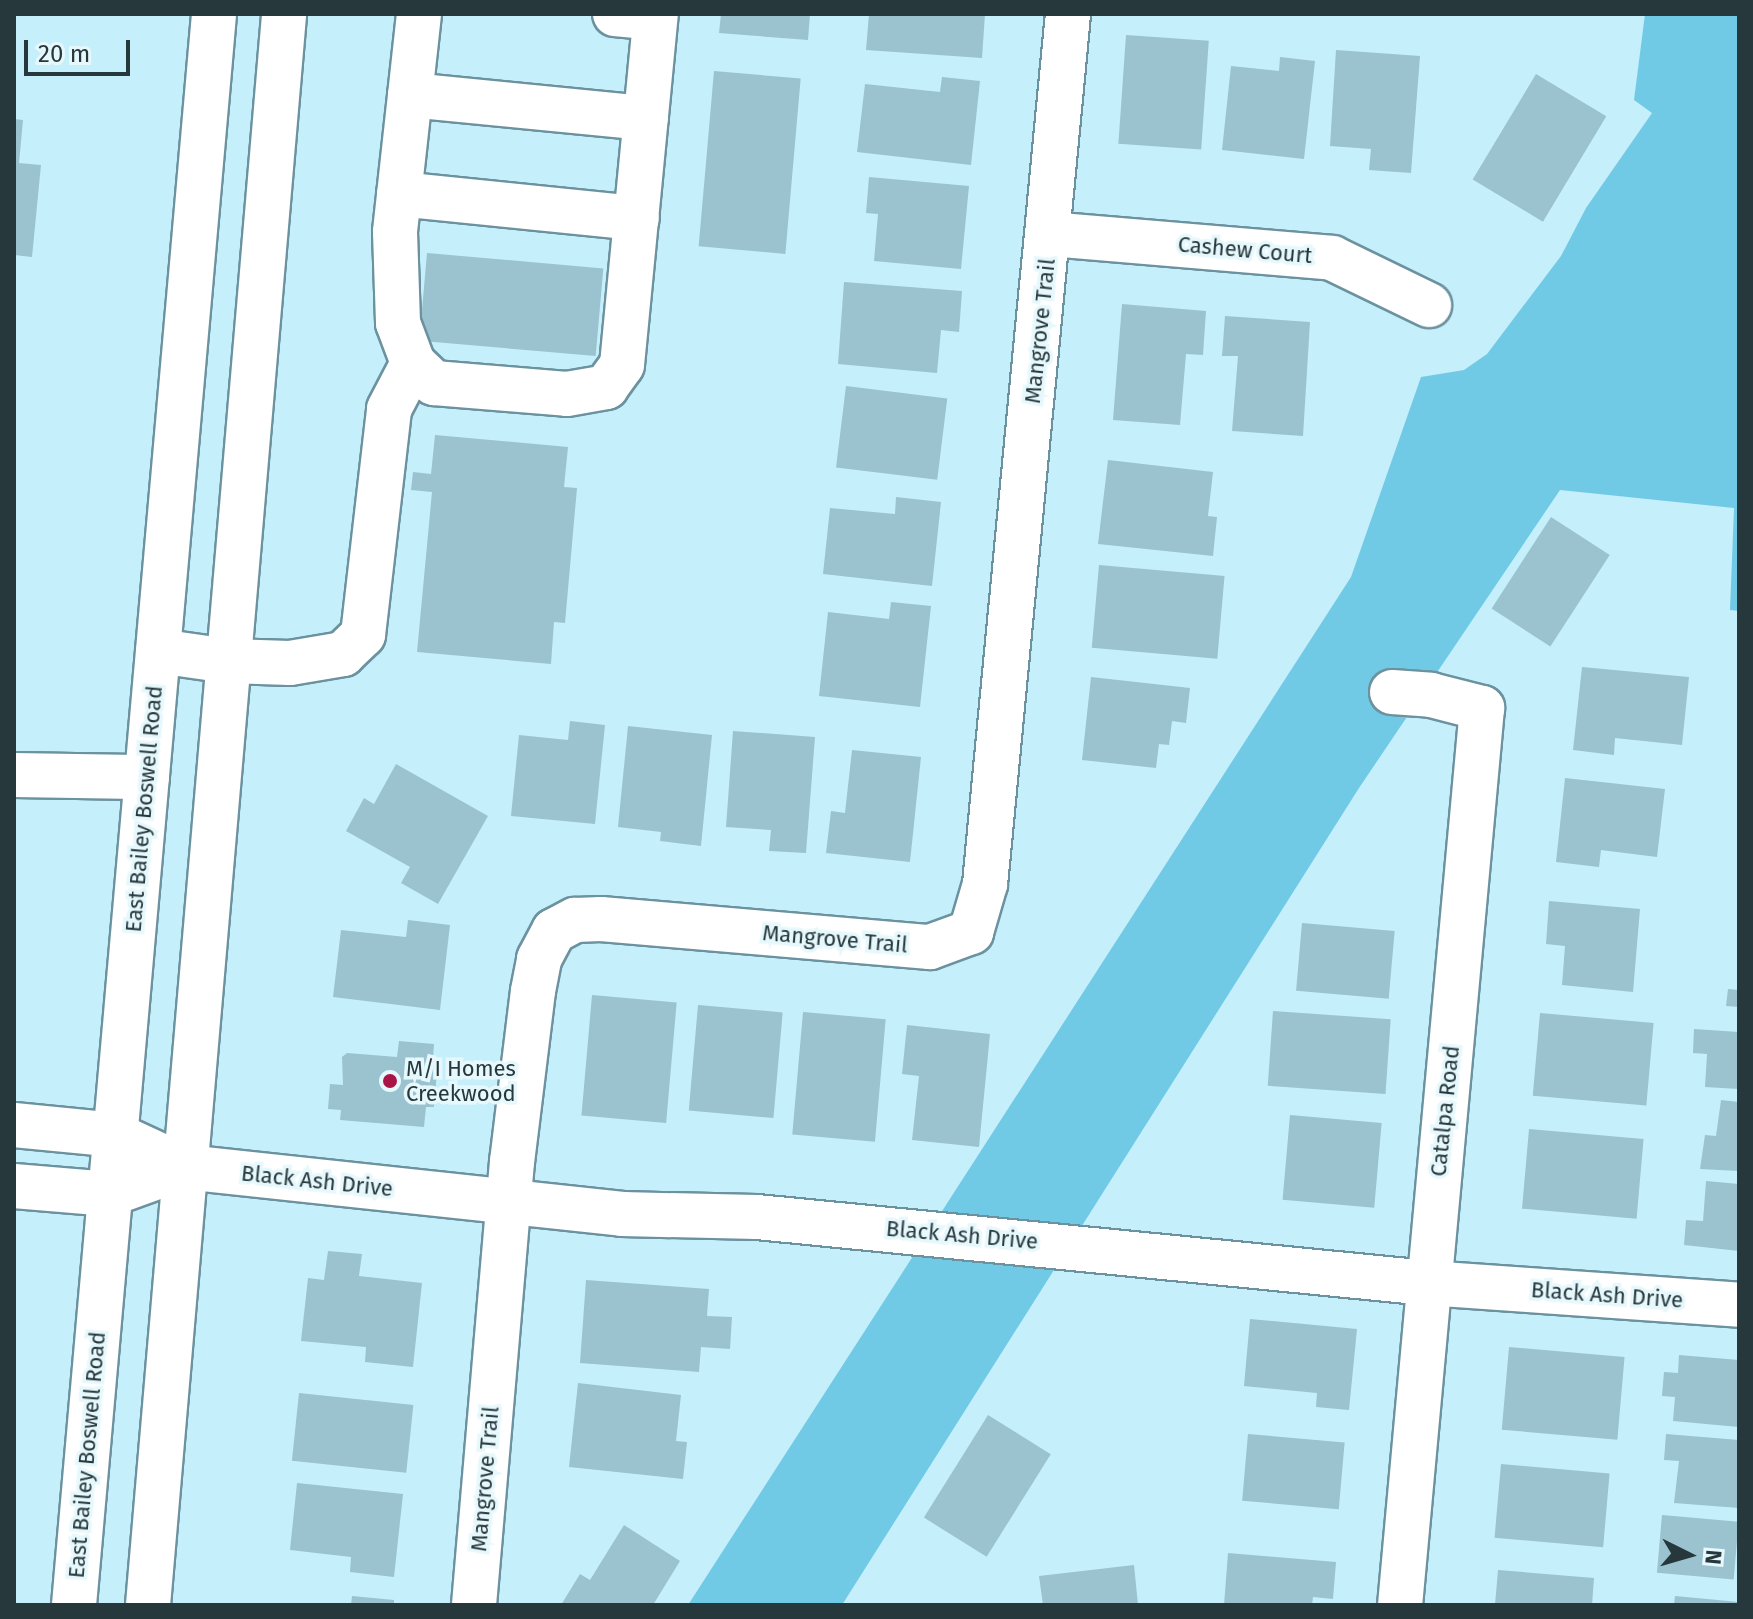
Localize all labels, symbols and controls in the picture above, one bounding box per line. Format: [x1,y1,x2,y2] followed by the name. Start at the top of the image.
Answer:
[28,24,134,74] scale bar
[38,40,90,68] text: 20 m
[1177,231,1313,269] street label: Cashew Court
[1019,257,1061,405] street label: Mangrove Trail
[120,685,168,933] street label: East Bailey Boswell Road
[761,920,909,958] street label: Mangrove Trail
[1425,1044,1465,1178] street label: Catalpa Road
[406,1055,516,1106] place label: M/I Homes Creekwood
[381,1072,399,1090] marker: M/I Homes Creekwood
[240,1160,394,1202] street label: Black Ash Drive
[885,1215,1039,1255] street label: Black Ash Drive
[1530,1277,1684,1313] street label: Black Ash Drive
[63,1331,111,1579] street label: East Bailey Boswell Road
[466,1405,504,1553] street label: Mangrove Trail
[1649,1515,1729,1595] north arrow
[1699,1549,1727,1566] text: N

